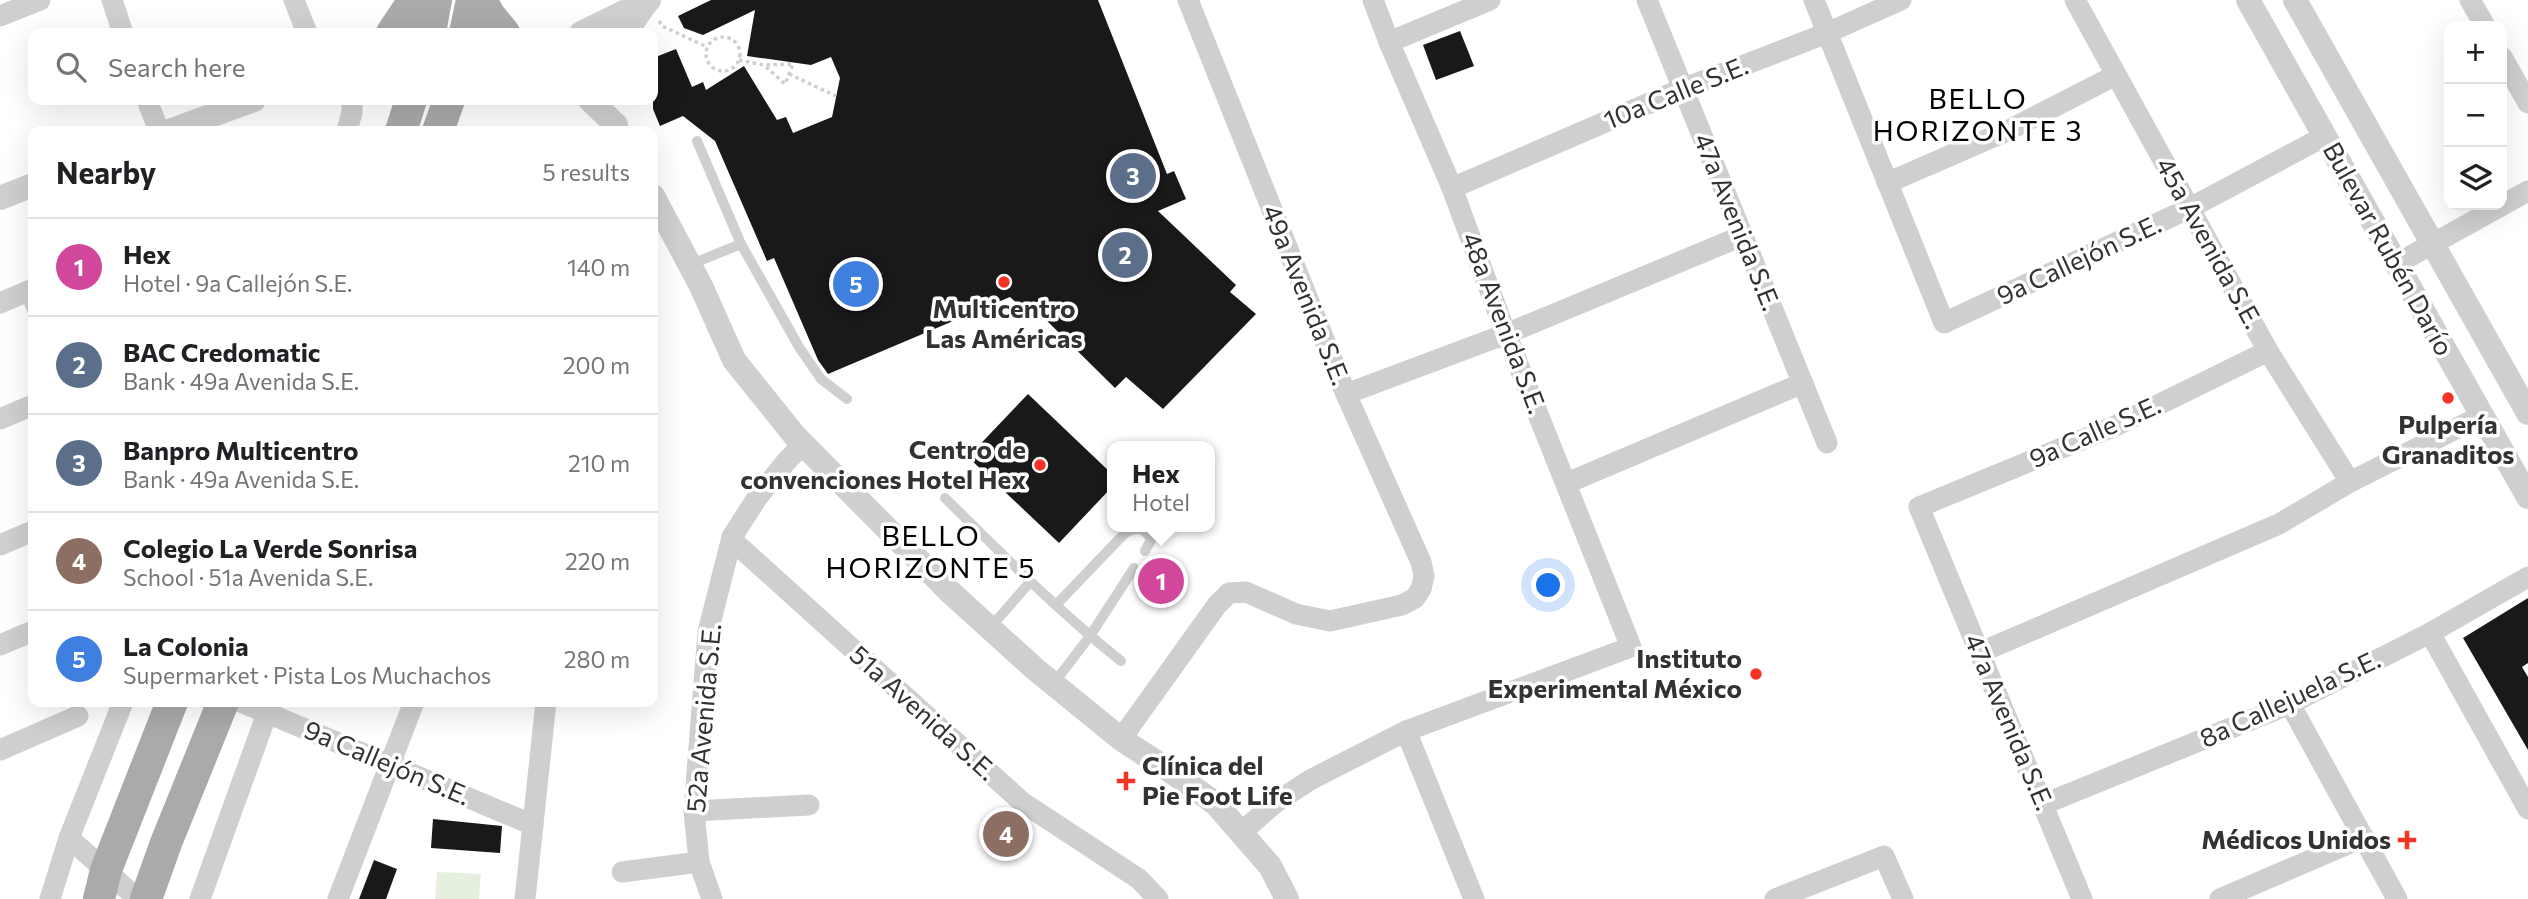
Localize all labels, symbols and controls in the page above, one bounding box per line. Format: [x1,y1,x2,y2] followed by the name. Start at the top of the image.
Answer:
[2444,21,2507,210] map controls
[2444,21,2507,84] button: +
[28,28,658,105] search box
[52,48,90,86] icon: search
[1599,49,1752,135] street label: 10a Calle S.E.
[108,51,246,82] text: Search here
[1873,81,2083,147] district label: BELLO HORIZONTE 3
[2444,84,2507,147] button: −
[1689,128,1788,315] street label: 47a Avenida S.E.
[2318,136,2461,361] street label: Bulevar Rubén Darío
[2444,147,2507,210] button: layers
[1110,150,1156,202] pin: 3
[2151,151,2270,333] street label: 45a Avenida S.E.
[56,153,156,190] text: Nearby
[542,158,630,186] text: 5 results
[1257,200,1358,389] street label: 49a Avenida S.E.
[1991,207,2165,310] street label: 9a Callejón S.E.
[1457,227,1554,417] street label: 48a Avenida S.E.
[1102,229,1148,281] pin: 2
[123,238,171,269] text: Hex
[74,253,84,281] text: 1
[567,253,630,281] text: 140 m
[833,258,879,310] pin: 5
[123,269,352,297] text: Hotel · 9a Callejón S.E.
[996,274,1012,290] marker: Multicentro Las Américas
[925,292,1083,353] place label: Multicentro Las Américas
[123,336,320,367] text: BAC Credomatic
[72,351,86,379] text: 2
[563,351,630,379] text: 200 m
[123,367,359,395] text: Bank · 49a Avenida S.E.
[2024,388,2165,473] street label: 9a Calle S.E.
[2440,390,2456,406] marker: Pulpería Granaditos
[2382,408,2514,469] place label: Pulpería Granaditos
[740,433,1026,494] place label: Centro de convenciones Hotel Hex
[123,434,358,465] text: Banpro Multicentro
[1107,441,1215,532] popup
[72,449,86,477] text: 3
[568,449,630,477] text: 210 m
[1032,457,1048,473] marker: Centro de convenciones Hotel Hex
[1132,457,1180,488] text: Hex
[123,465,359,493] text: Bank · 49a Avenida S.E.
[1132,488,1190,516] text: Hotel
[826,518,1036,584] district label: BELLO HORIZONTE 5
[123,532,417,563] text: Colegio La Verde Sonrisa
[72,547,86,575] text: 4
[565,547,630,575] text: 220 m
[1138,555,1184,607] pin: 1
[123,563,373,591] text: School · 51a Avenida S.E.
[1531,568,1565,602] your location
[679,622,726,814] street label: 52a Avenida S.E.
[1959,629,2061,814] street label: 47a Avenida S.E.
[123,630,249,661] text: La Colonia
[844,638,1004,786] street label: 51a Avenida S.E.
[1488,642,1742,703] place label: Instituto Experimental México
[2194,642,2385,753] street label: 8a Callejuela S.E.
[72,645,86,673] text: 5
[564,645,630,673] text: 280 m
[123,661,491,689] text: Supermarket · Pista Los Muchachos
[1748,666,1764,682] marker: Instituto Experimental México
[300,713,475,811] street label: 9a Callejón S.E.
[1142,749,1293,810] place label: Clínica del Pie Foot Life
[1116,771,1136,791] marker: Clínica del Pie Foot Life
[983,808,1029,860] pin: 4
[2201,823,2391,854] place label: Médicos Unidos
[2397,830,2417,850] marker: Médicos Unidos

